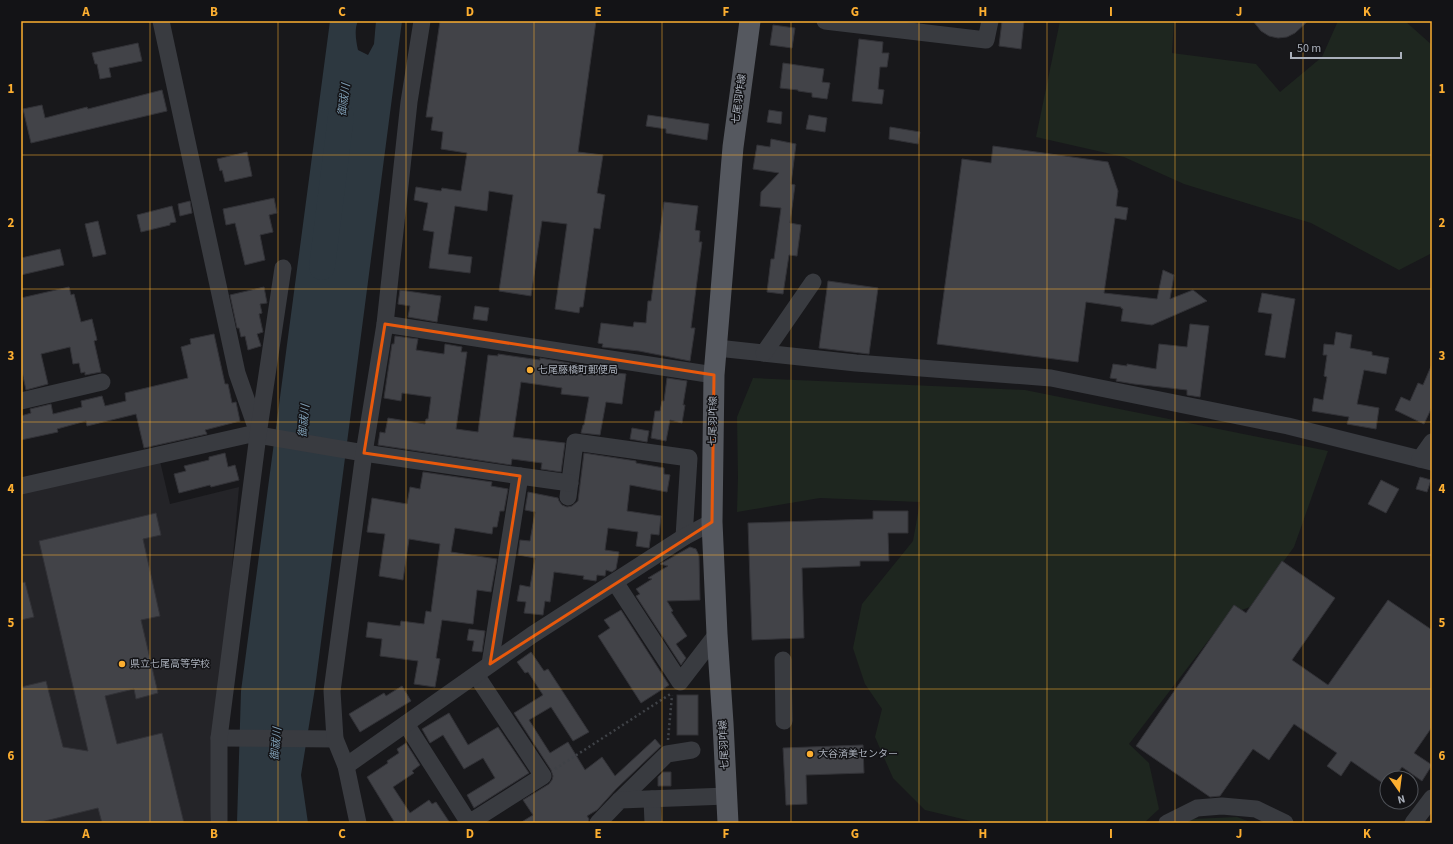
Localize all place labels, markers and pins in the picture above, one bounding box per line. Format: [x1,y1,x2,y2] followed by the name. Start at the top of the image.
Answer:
[538,363,618,377] place label: 七尾藤橋町郵便局
[525,365,535,375] marker: 七尾藤橋町郵便局
[130,657,210,671] place label: 県立七尾高等学校
[117,659,127,669] marker: 県立七尾高等学校
[818,747,898,761] place label: 大谷済美センター
[805,749,815,759] marker: 大谷済美センター

